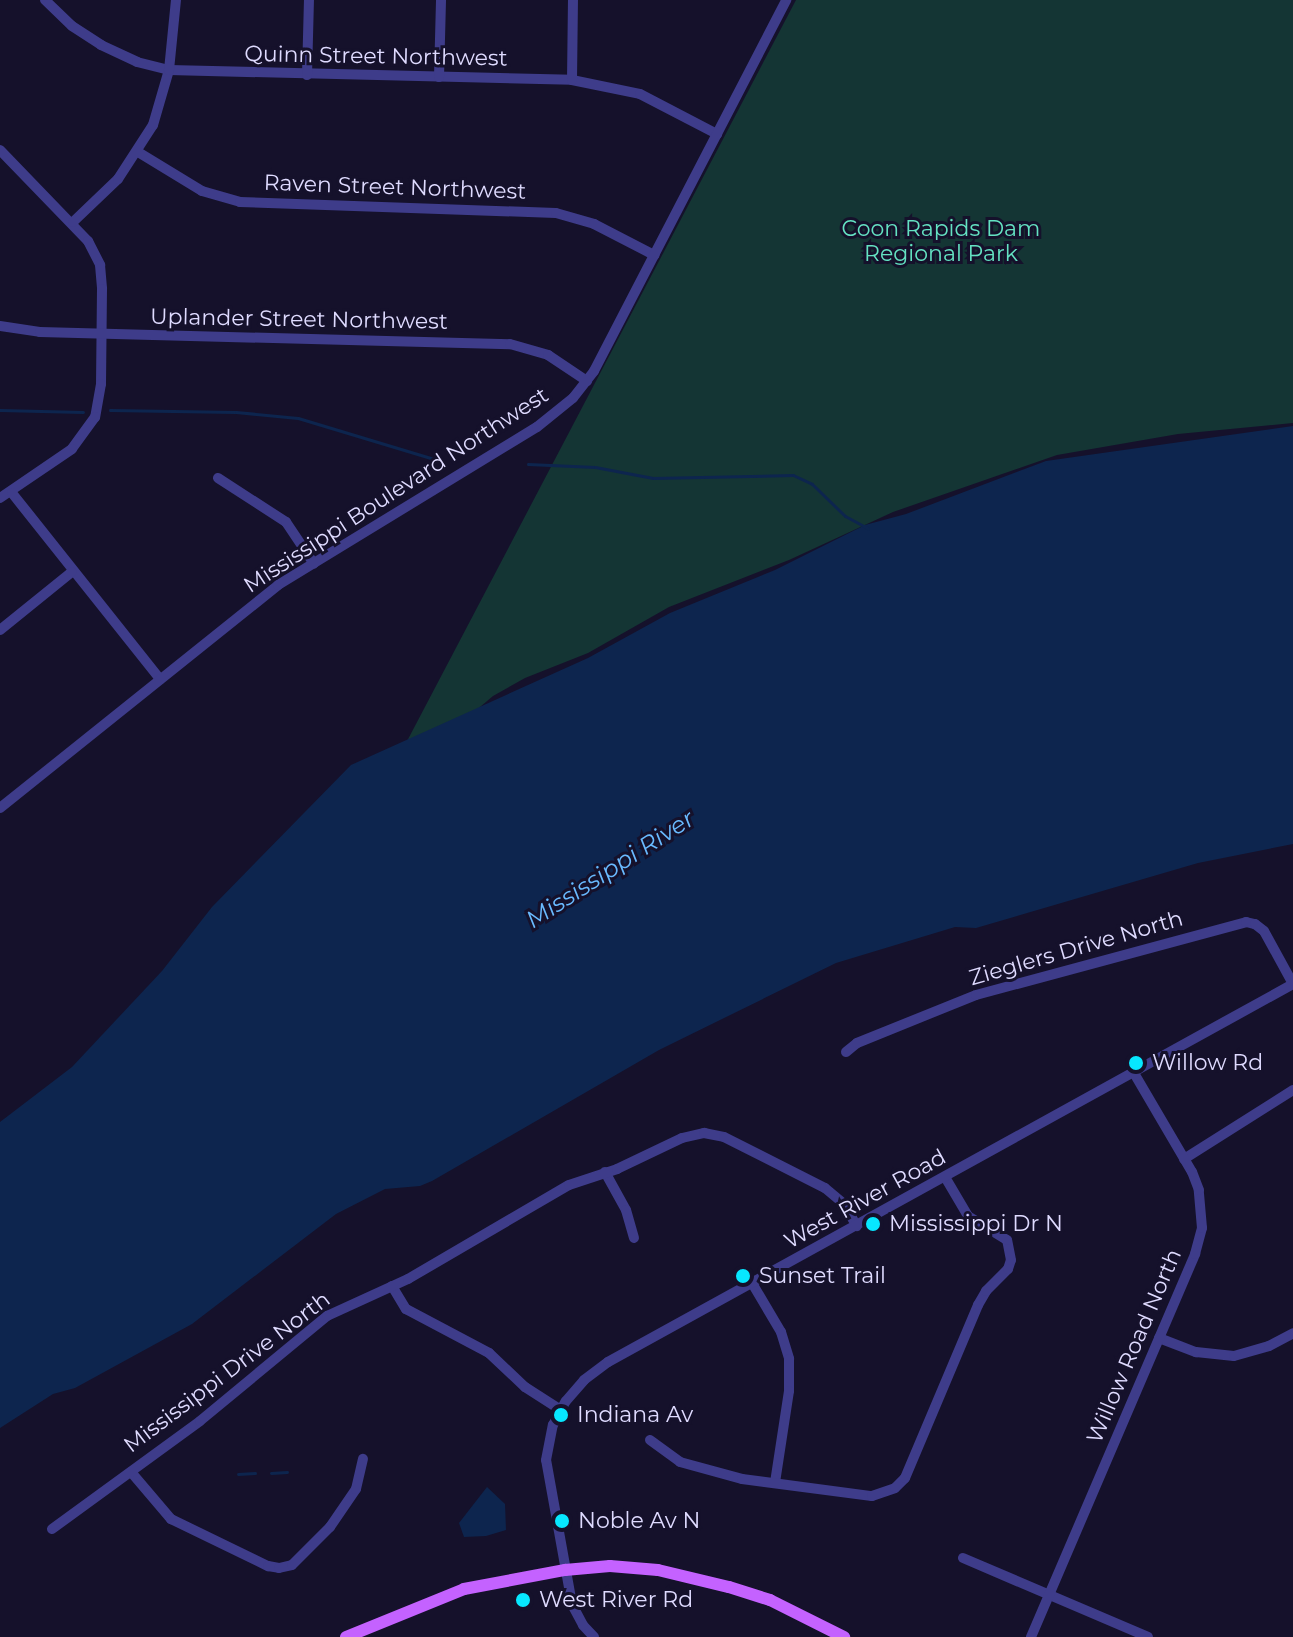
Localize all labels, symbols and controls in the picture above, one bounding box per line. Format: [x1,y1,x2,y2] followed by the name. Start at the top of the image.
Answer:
[244,41,508,71] street label: Quinn Street Northwest
[263,169,527,205] street label: Raven Street Northwest
[842,215,1040,266] park label: Coon Rapids Dam Regional Park
[150,303,448,335] street label: Uplander Street Northwest
[239,382,553,598] street label: Mississippi Boulevard Northwest
[520,804,700,934] water label: Mississippi River
[966,905,1186,991] street label: Zieglers Drive North
[1152,1050,1263,1076] place label: Willow Rd
[1127,1054,1145,1072] marker: Willow Rd
[780,1144,950,1254] street label: West River Road
[889,1211,1063,1237] place label: Mississippi Dr N
[864,1215,882,1233] marker: Mississippi Dr N
[1081,1245,1187,1447] street label: Willow Road North
[759,1263,886,1289] place label: Sunset Trail
[734,1267,752,1285] marker: Sunset Trail
[119,1286,335,1458] street label: Mississippi Drive North
[577,1402,693,1428] place label: Indiana Av
[552,1406,570,1424] marker: Indiana Av
[578,1508,700,1534] place label: Noble Av N
[553,1512,571,1530] marker: Noble Av N
[539,1587,693,1613] place label: West River Rd
[514,1591,532,1609] marker: West River Rd

